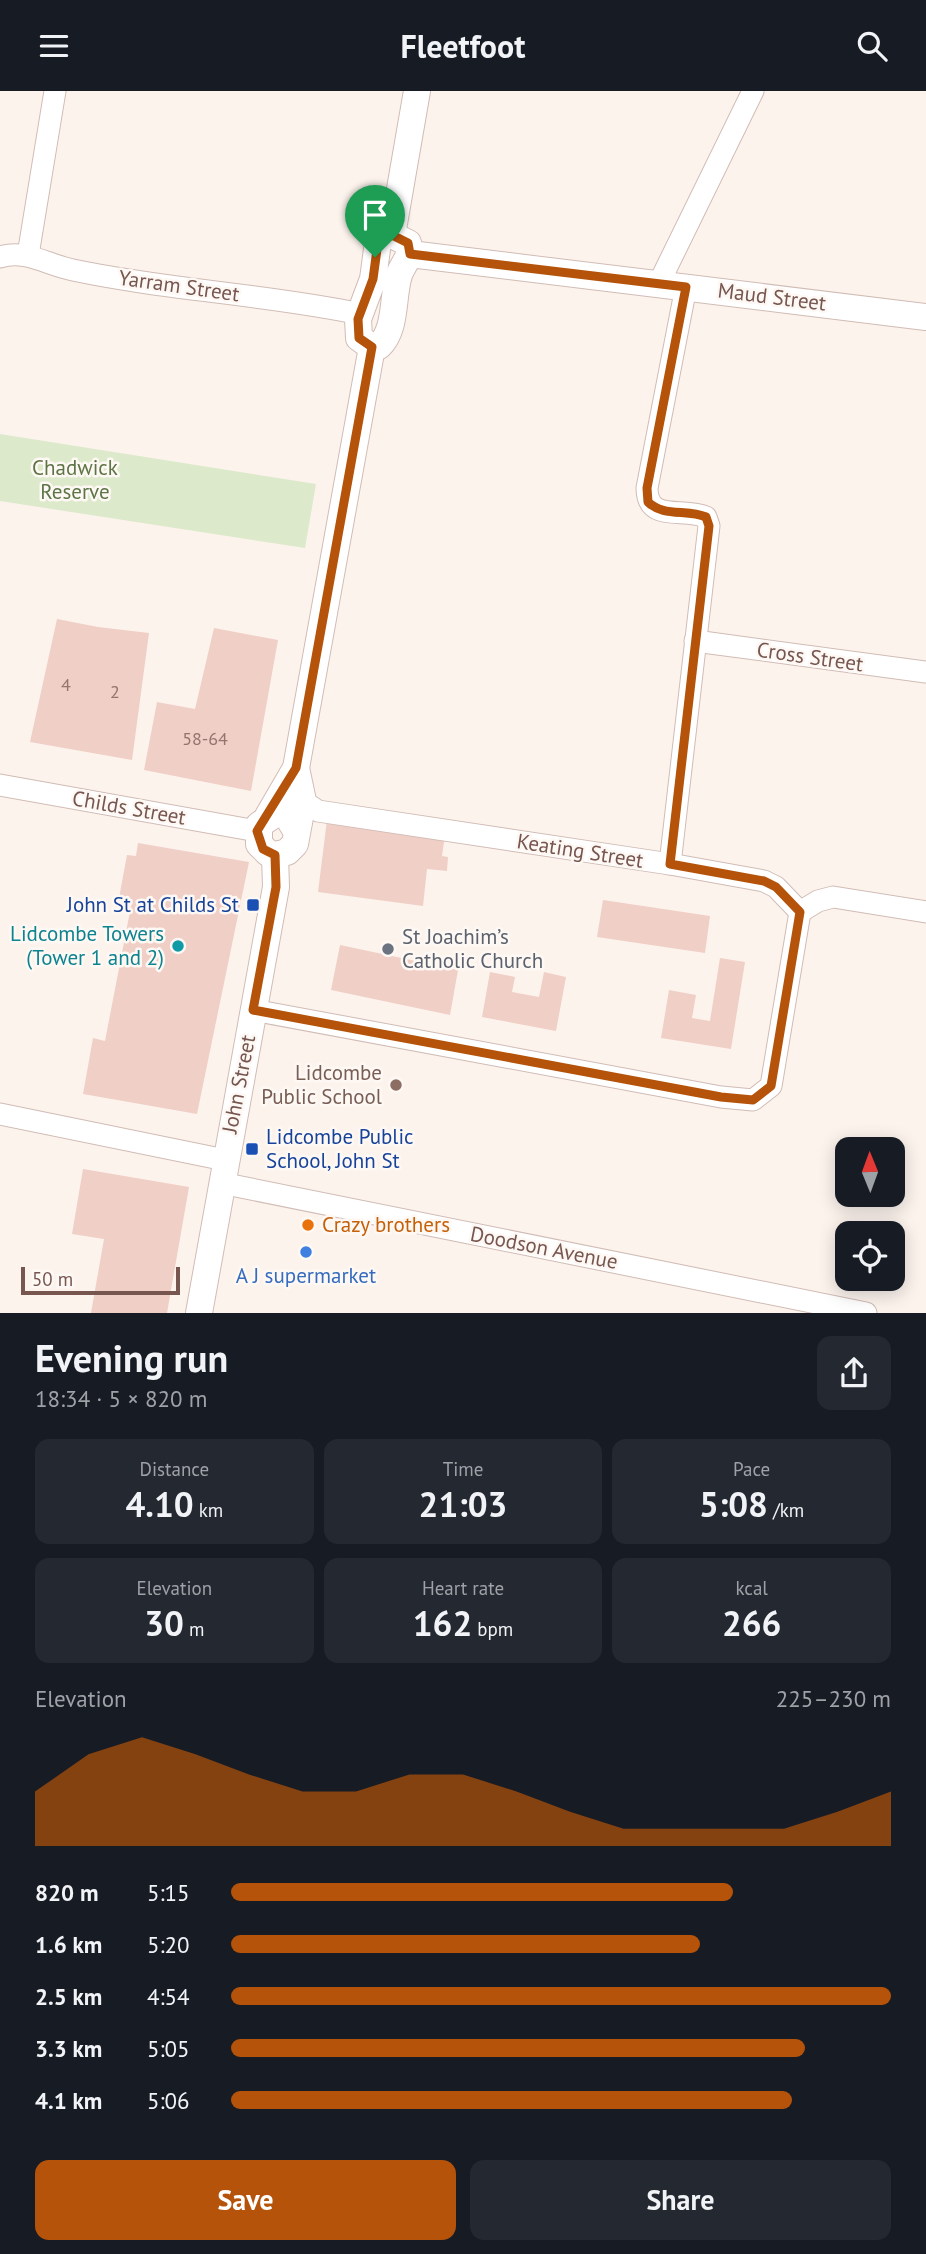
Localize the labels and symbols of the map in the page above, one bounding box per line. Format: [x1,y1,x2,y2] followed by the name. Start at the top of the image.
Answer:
[345,185,405,257] pin
[117,264,241,307] street label: Yarram Street
[716,276,828,317] street label: Maud Street
[32,454,118,505] park label: Chadwick Reserve
[755,636,865,677] street label: Cross Street
[61,673,71,696] house number: 4
[110,680,120,703] house number: 2
[182,727,228,750] house number: 58-64
[70,784,188,831] street label: Childs Street
[515,827,645,874] street label: Keating Street
[66,891,239,918] place label: John St at Childs St
[245,897,261,913] marker: John St at Childs St
[10,920,164,971] place label: Lidcombe Towers (Tower 1 and 2)
[402,923,543,974] place label: St Joachim’s Catholic Church
[170,938,186,954] marker: Lidcombe Towers (Tower 1 and 2)
[380,941,396,957] marker: St Joachim’s Catholic Church
[216,1032,261,1136] street label: John Street
[261,1059,382,1110] place label: Lidcombe Public School
[388,1077,404,1093] marker: Lidcombe Public School
[266,1123,414,1174] place label: Lidcombe Public School, John St
[835,1137,905,1207] north arrow
[244,1141,260,1157] marker: Lidcombe Public School, John St
[322,1211,450,1238] place label: Crazy brothers
[300,1217,316,1233] marker: Crazy brothers
[468,1220,620,1275] street label: Doodson Avenue
[298,1244,314,1260] marker: A J supermarket
[236,1262,376,1289] place label: A J supermarket
[21,1263,180,1295] scale bar

